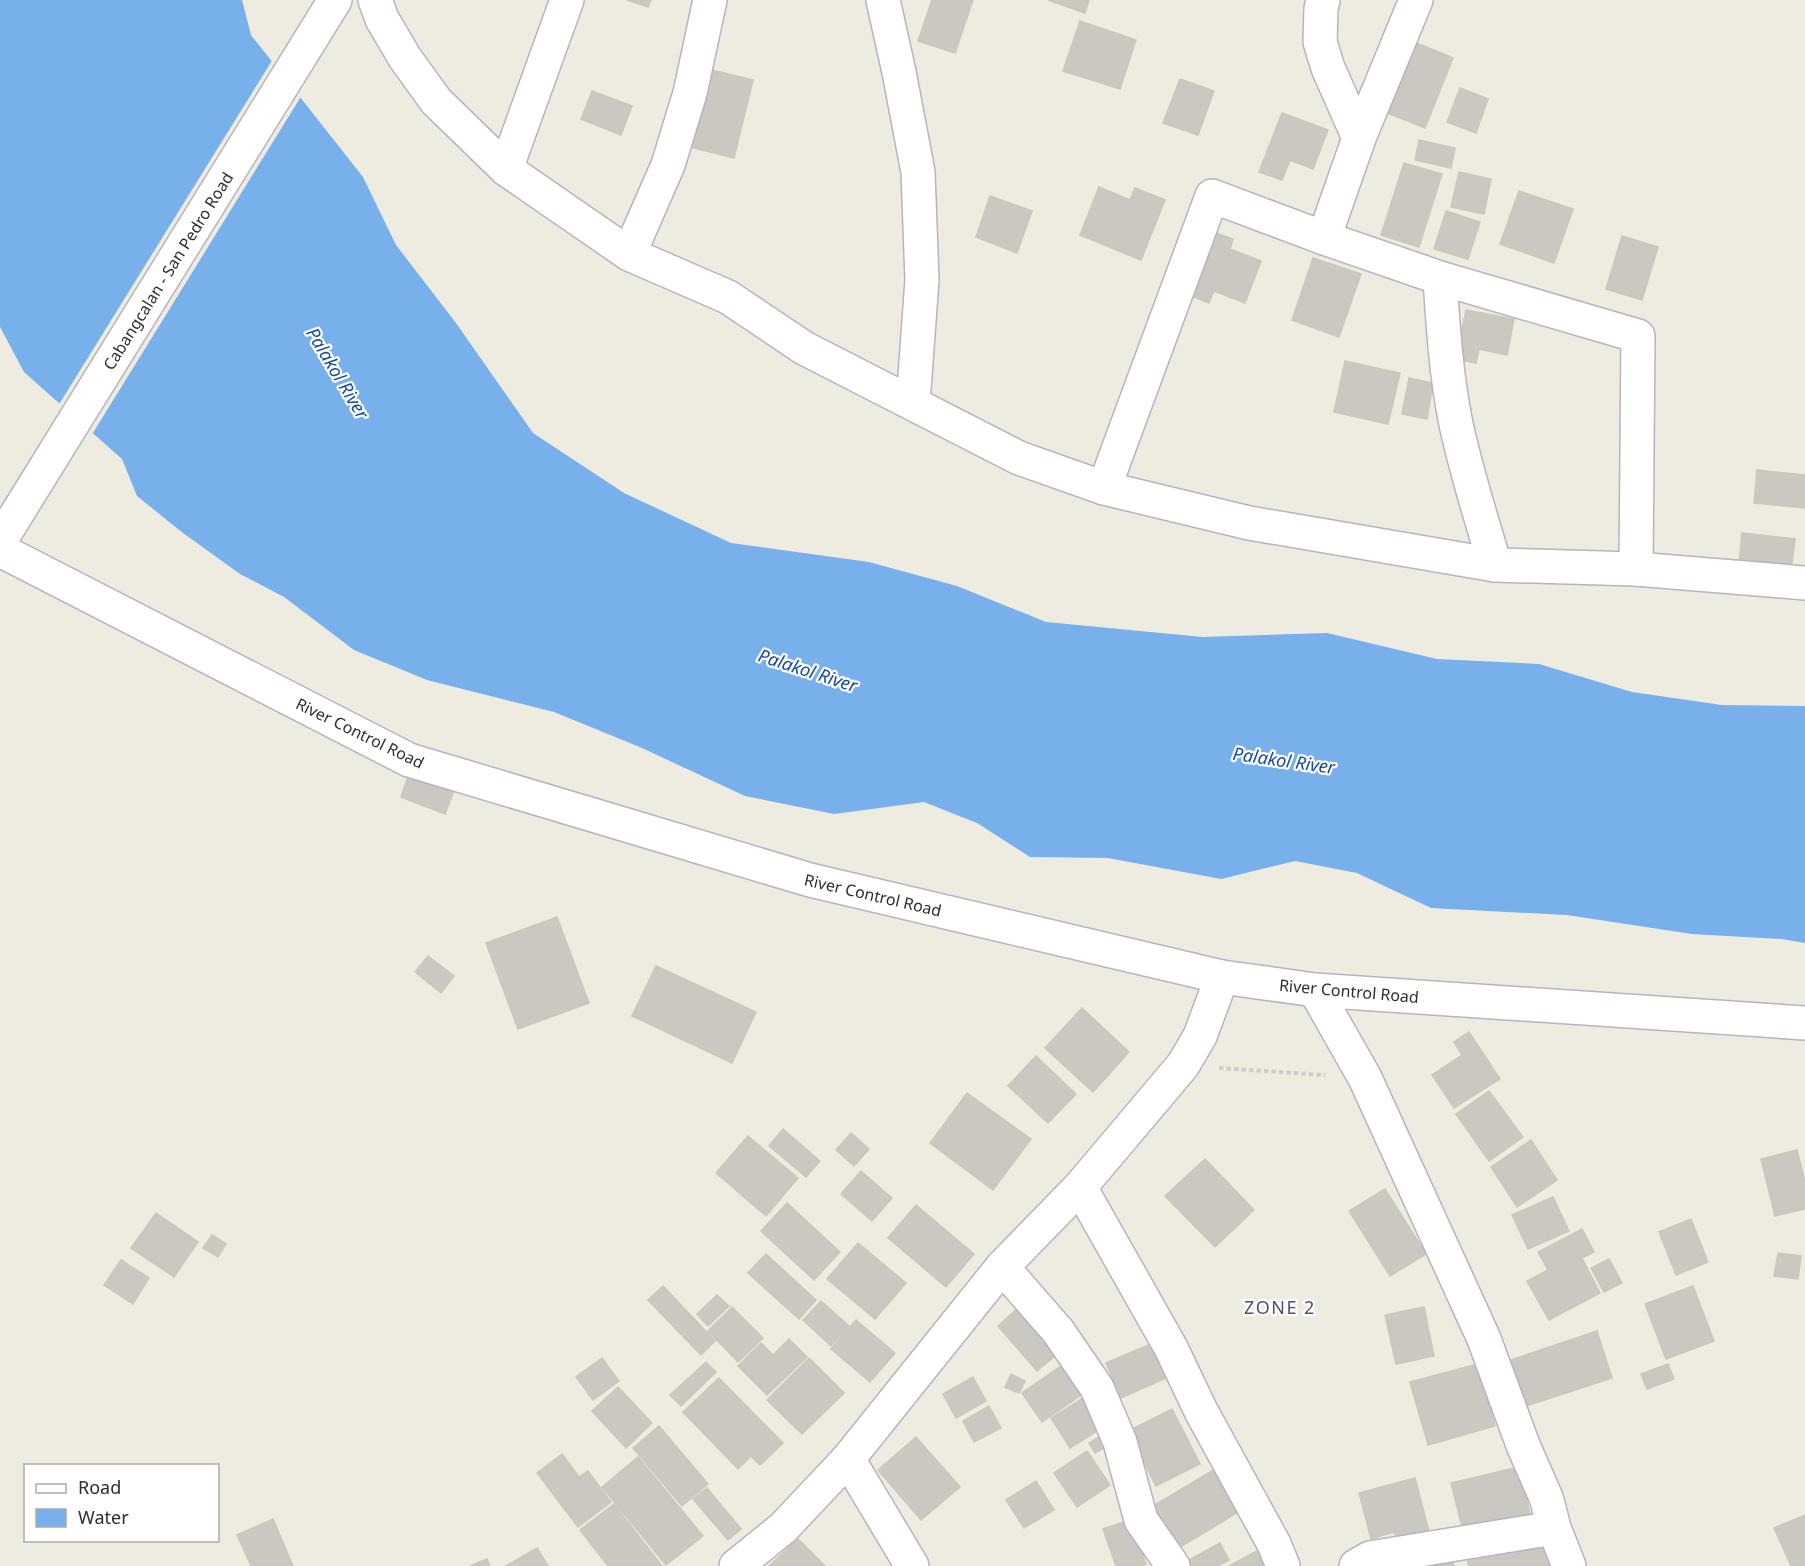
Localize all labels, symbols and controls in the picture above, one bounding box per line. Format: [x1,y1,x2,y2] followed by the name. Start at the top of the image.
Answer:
[98,168,238,374] street label: Cabangcalan - San Pedro Road
[301,323,375,424] water label: Palakol River
[755,643,861,698] water label: Palakol River
[292,692,428,774] street label: River Control Road
[1231,741,1337,779] water label: Palakol River
[802,869,944,921] street label: River Control Road
[1278,974,1420,1008] street label: River Control Road
[1244,1295,1316,1319] district label: ZONE 2
[24,1464,219,1542] legend
[78,1475,121,1499] text: Road
[78,1505,129,1529] text: Water

